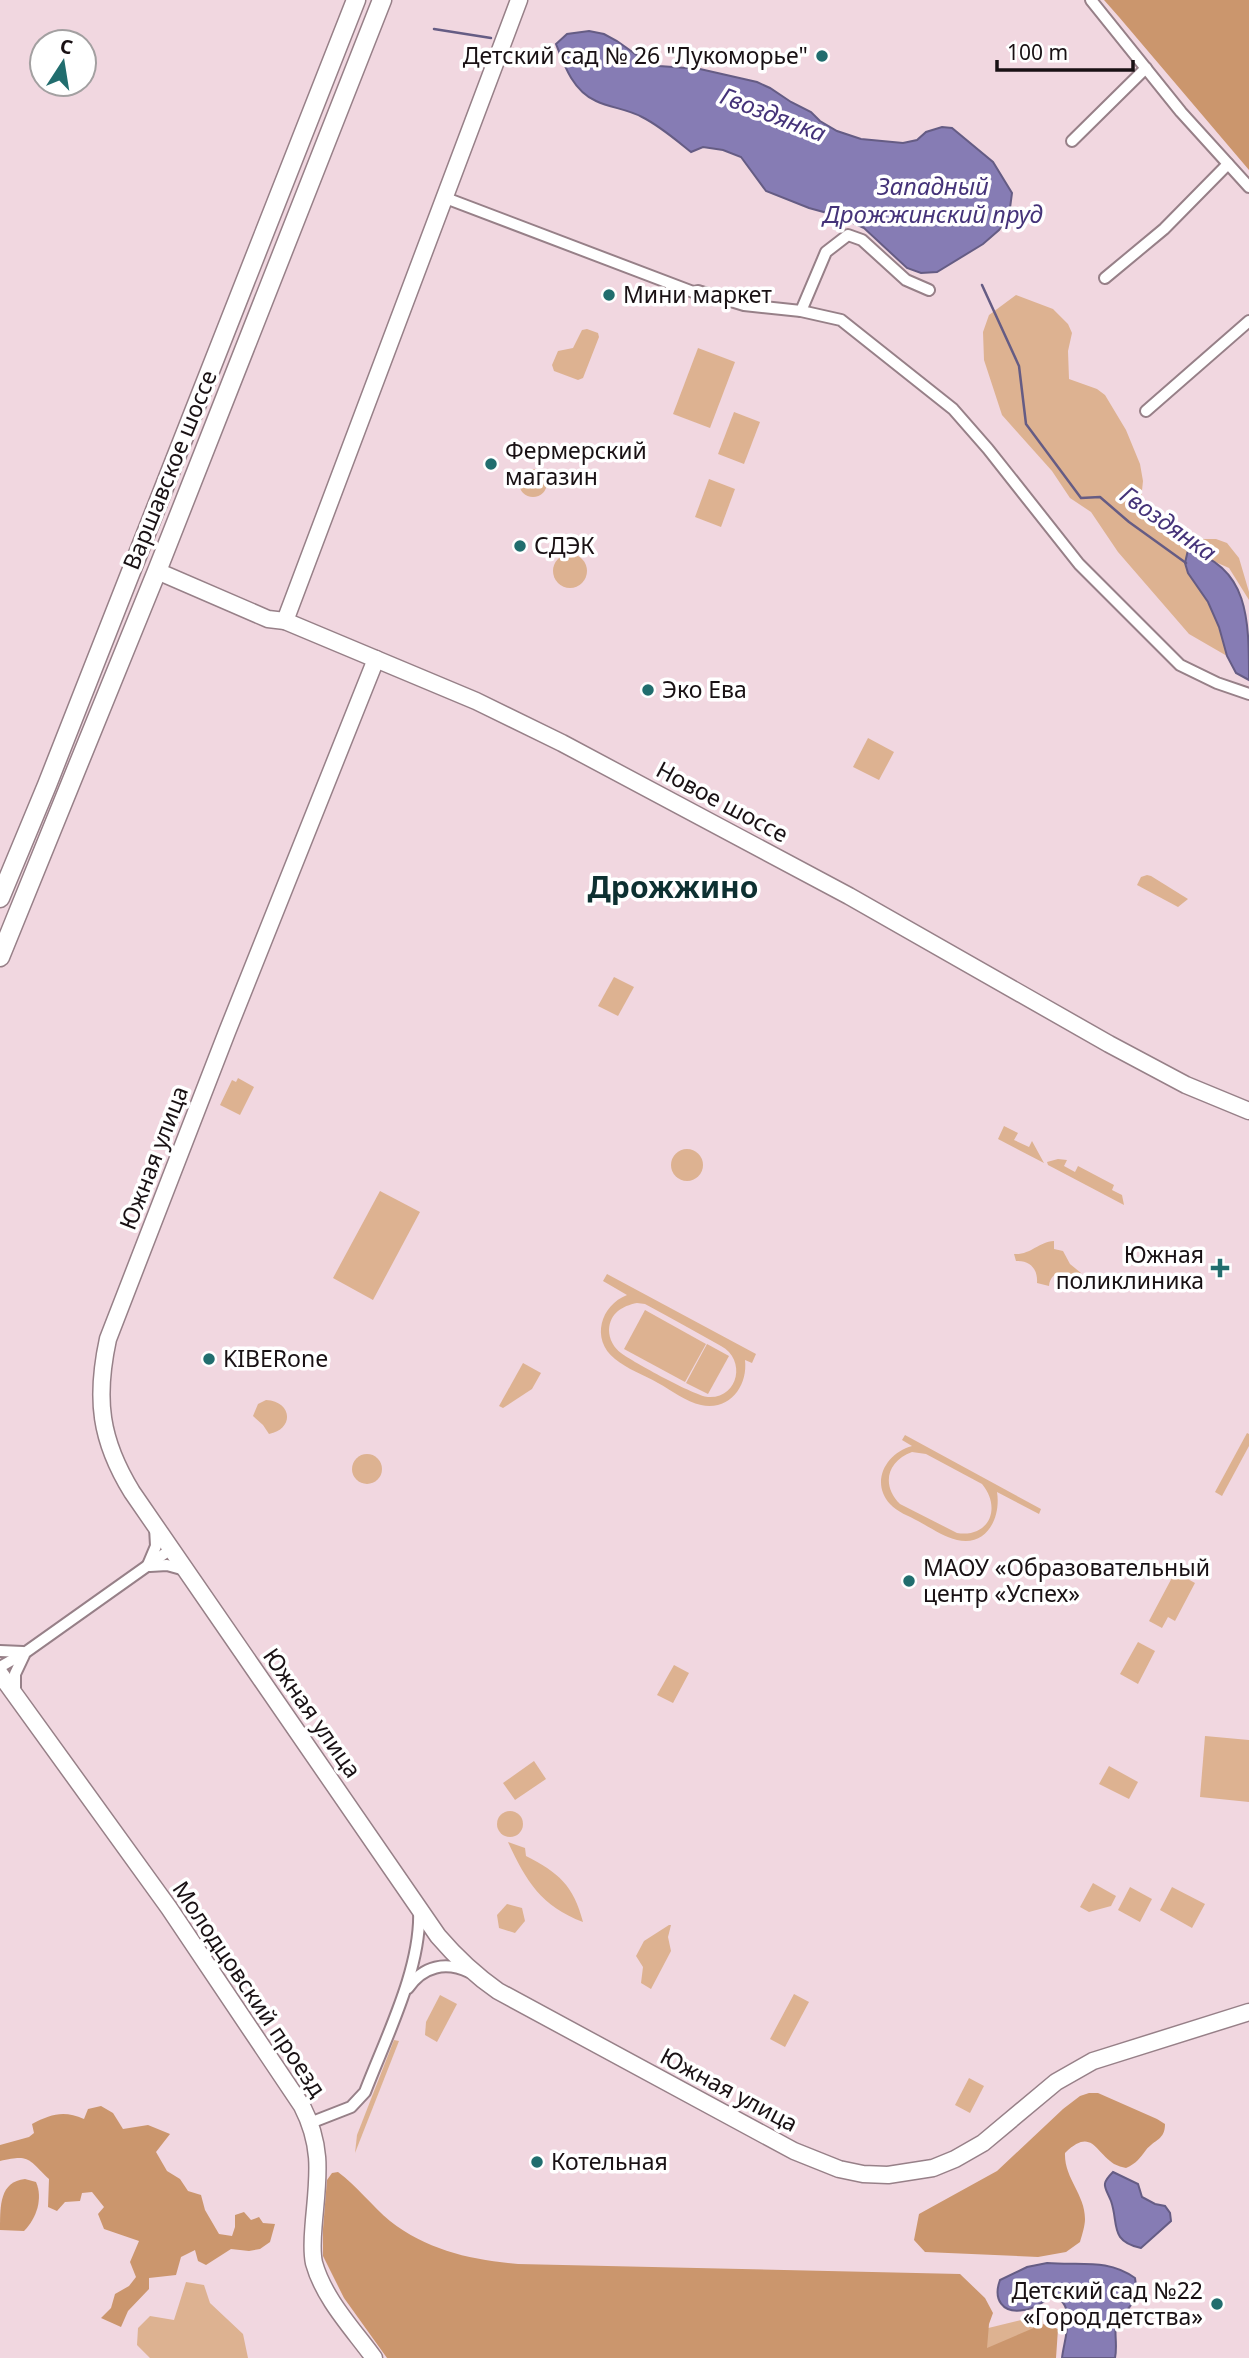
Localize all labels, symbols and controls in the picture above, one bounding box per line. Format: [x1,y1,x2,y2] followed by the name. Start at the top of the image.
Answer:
[28,28,98,98] north arrow
[997,28,1134,72] scale bar
[58,32,75,60] text: С
[1007,38,1068,66] text: 100 m
[463,39,808,71] place label: Детский сад № 26 "Лукоморье"
[814,48,830,64] marker: Детский сад № 26 "Лукоморье"
[716,78,831,149] water label: Гвоздянка
[820,169,1043,230] water label: Западный Дрожжинский пруд
[623,278,772,310] place label: Мини маркет
[601,287,617,303] marker: Мини маркет
[114,365,224,574] street label: Варшавское шоссе
[505,434,647,492] place label: Фермерский магазин
[483,456,499,472] marker: Фермерский магазин
[1114,478,1224,568] water label: Гвоздянка
[534,529,595,561] place label: СДЭК
[512,538,528,554] marker: СДЭК
[662,673,747,705] place label: Эко Ева
[640,682,656,698] marker: Эко Ева
[651,753,794,849] street label: Новое шоссе
[588,866,758,907] district label: Дрожжино
[111,1081,195,1234] street label: Южная улица
[1056,1238,1204,1296] place label: Южная поликлиника
[1210,1258,1230,1278] marker: Южная поликлиника
[223,1342,328,1374] place label: KIBERone
[201,1351,217,1367] marker: KIBERone
[923,1551,1210,1609] place label: МАОУ «Образовательный центр «Успех»
[901,1573,917,1589] marker: МАОУ «Образовательный центр «Успех»
[256,1641,369,1784] street label: Южная улица
[166,1874,334,2103] street label: Молодцовский проезд
[655,2039,804,2139] street label: Южная улица
[551,2145,668,2177] place label: Котельная
[529,2154,545,2170] marker: Котельная
[1011,2274,1203,2332] place label: Детский сад №22 «Город детства»
[1209,2296,1225,2312] marker: Детский сад №22 «Город детства»

